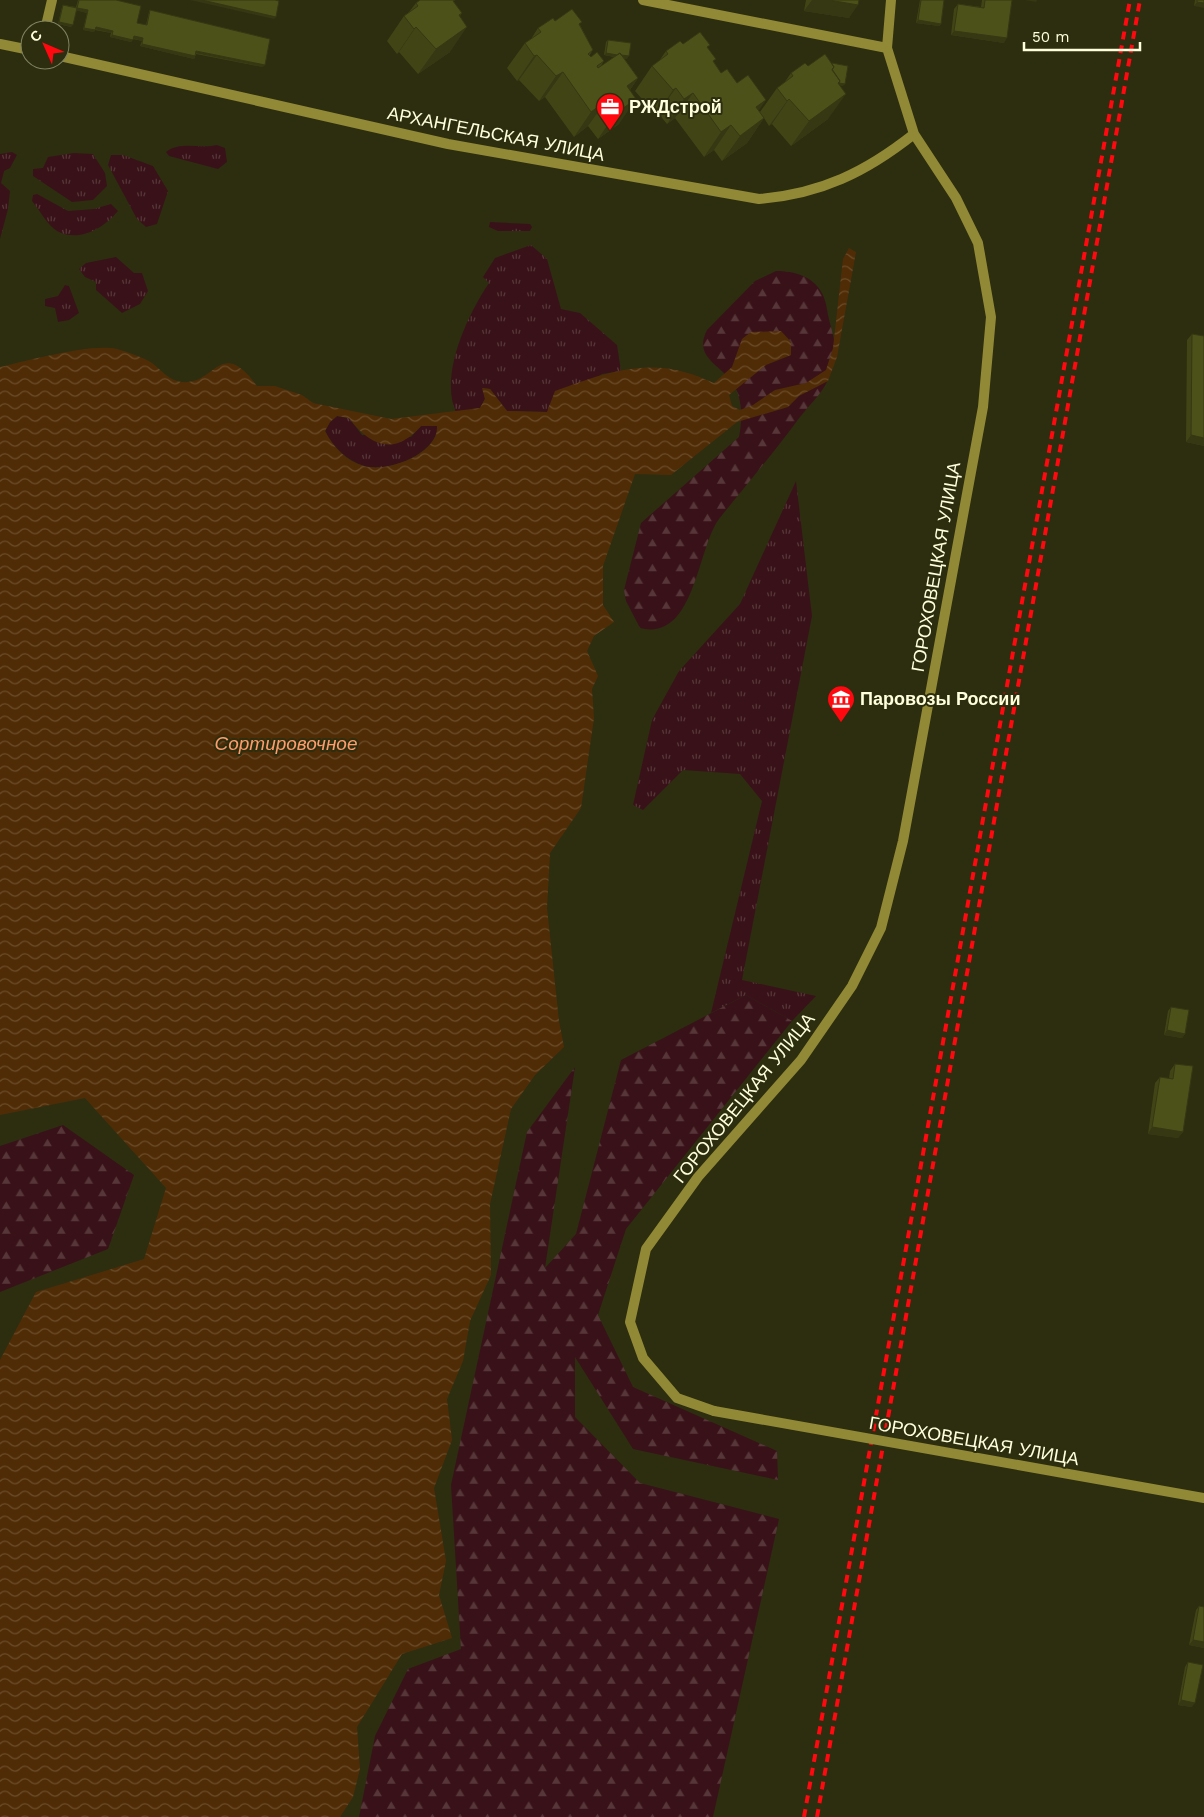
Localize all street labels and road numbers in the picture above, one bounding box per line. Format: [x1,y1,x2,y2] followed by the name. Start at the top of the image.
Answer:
[386,102,606,165] street label: АРХАНГЕЛЬСКАЯ УЛИЦА
[907,460,964,674] street label: ГОРОХОВЕЦКАЯ УЛИЦА
[668,1008,819,1187] street label: ГОРОХОВЕЦКАЯ УЛИЦА
[867,1412,1081,1469] street label: ГОРОХОВЕЦКАЯ УЛИЦА

